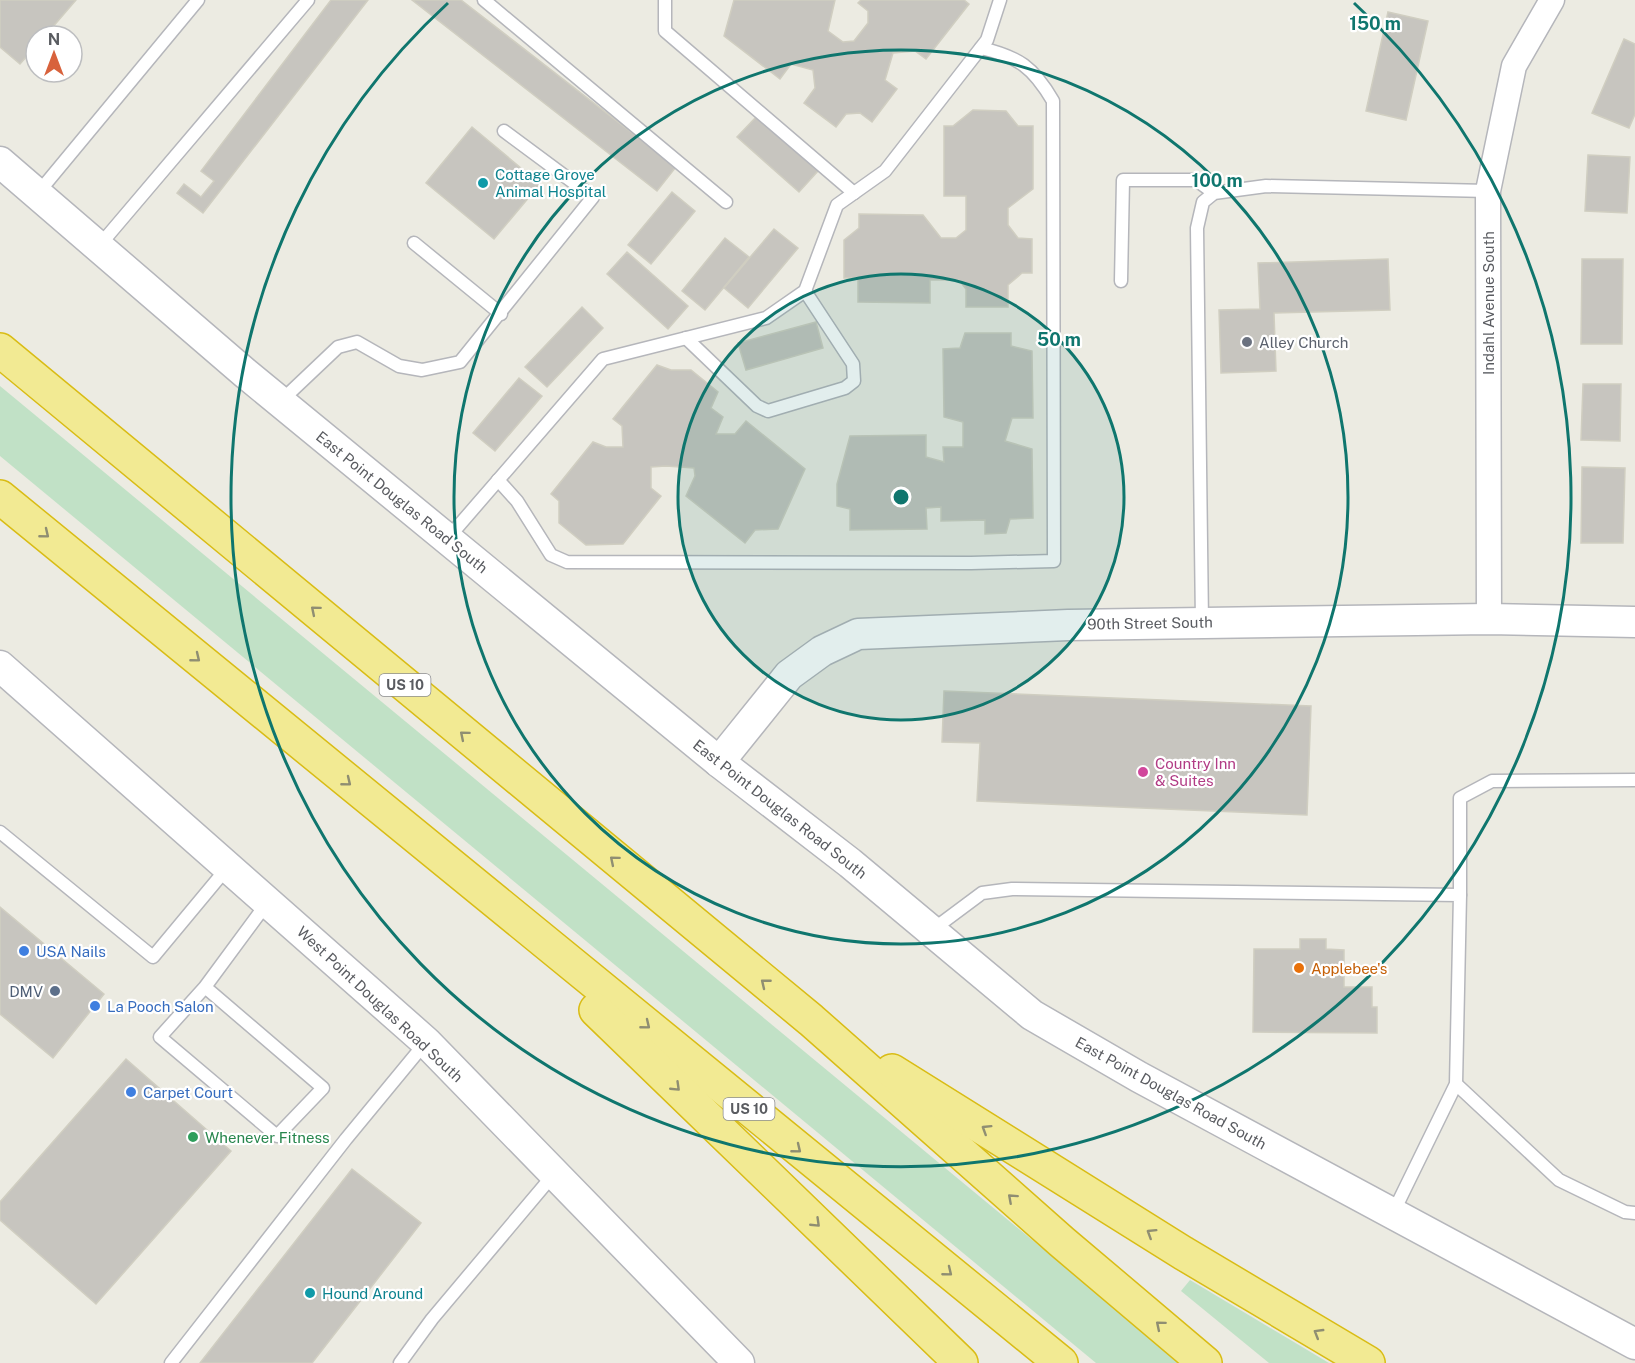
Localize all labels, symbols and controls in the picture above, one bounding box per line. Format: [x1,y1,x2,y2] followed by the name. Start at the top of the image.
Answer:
[1349,13,1401,34] text: 150 m
[24,24,84,84] north arrow
[48,30,60,49] text: N
[495,166,606,200] place label: Cottage Grove Animal Hospital
[1191,170,1243,191] text: 100 m
[476,176,490,190] marker: Cottage Grove Animal Hospital
[1480,231,1497,375] street label: Indahl Avenue South
[1037,329,1081,350] text: 50 m
[1259,334,1348,351] place label: Alley Church
[1240,335,1254,349] marker: Alley Church
[313,428,491,576] street label: East Point Douglas Road South
[891,487,911,507] centre of rings
[39,527,50,538] one-way arrow
[310,606,321,617] one-way arrow
[1087,613,1213,633] street label: 90th Street South
[189,650,200,661] one-way arrow
[380,674,430,696] road number: US 10
[460,731,471,742] one-way arrow
[690,736,870,882] street label: East Point Douglas Road South
[1155,755,1236,789] place label: Country Inn & Suites
[1136,765,1150,779] marker: Country Inn & Suites
[340,774,351,785] one-way arrow
[610,856,621,867] one-way arrow
[294,923,466,1085] street label: West Point Douglas Road South
[36,943,106,960] place label: USA Nails
[17,944,31,958] marker: USA Nails
[1311,960,1387,977] place label: Applebee's
[1292,961,1306,975] marker: Applebee's
[761,979,772,990] one-way arrow
[9,983,43,1000] place label: DMV
[48,984,62,998] marker: DMV
[107,998,214,1015] place label: La Pooch Salon
[88,999,102,1013] marker: La Pooch Salon
[639,1018,650,1029] one-way arrow
[1073,1033,1269,1153] street label: East Point Douglas Road South
[668,1079,679,1090] one-way arrow
[143,1084,233,1101] place label: Carpet Court
[124,1085,138,1099] marker: Carpet Court
[724,1098,774,1120] road number: US 10
[982,1125,992,1137] one-way arrow
[205,1129,330,1146] place label: Whenever Fitness
[186,1130,200,1144] marker: Whenever Fitness
[790,1141,801,1152] one-way arrow
[1008,1194,1019,1205] one-way arrow
[808,1215,819,1226] one-way arrow
[1147,1228,1157,1240] one-way arrow
[942,1264,953,1275] one-way arrow
[322,1285,423,1302] place label: Hound Around
[303,1286,317,1300] marker: Hound Around
[1156,1322,1167,1333] one-way arrow
[1314,1329,1324,1340] one-way arrow

